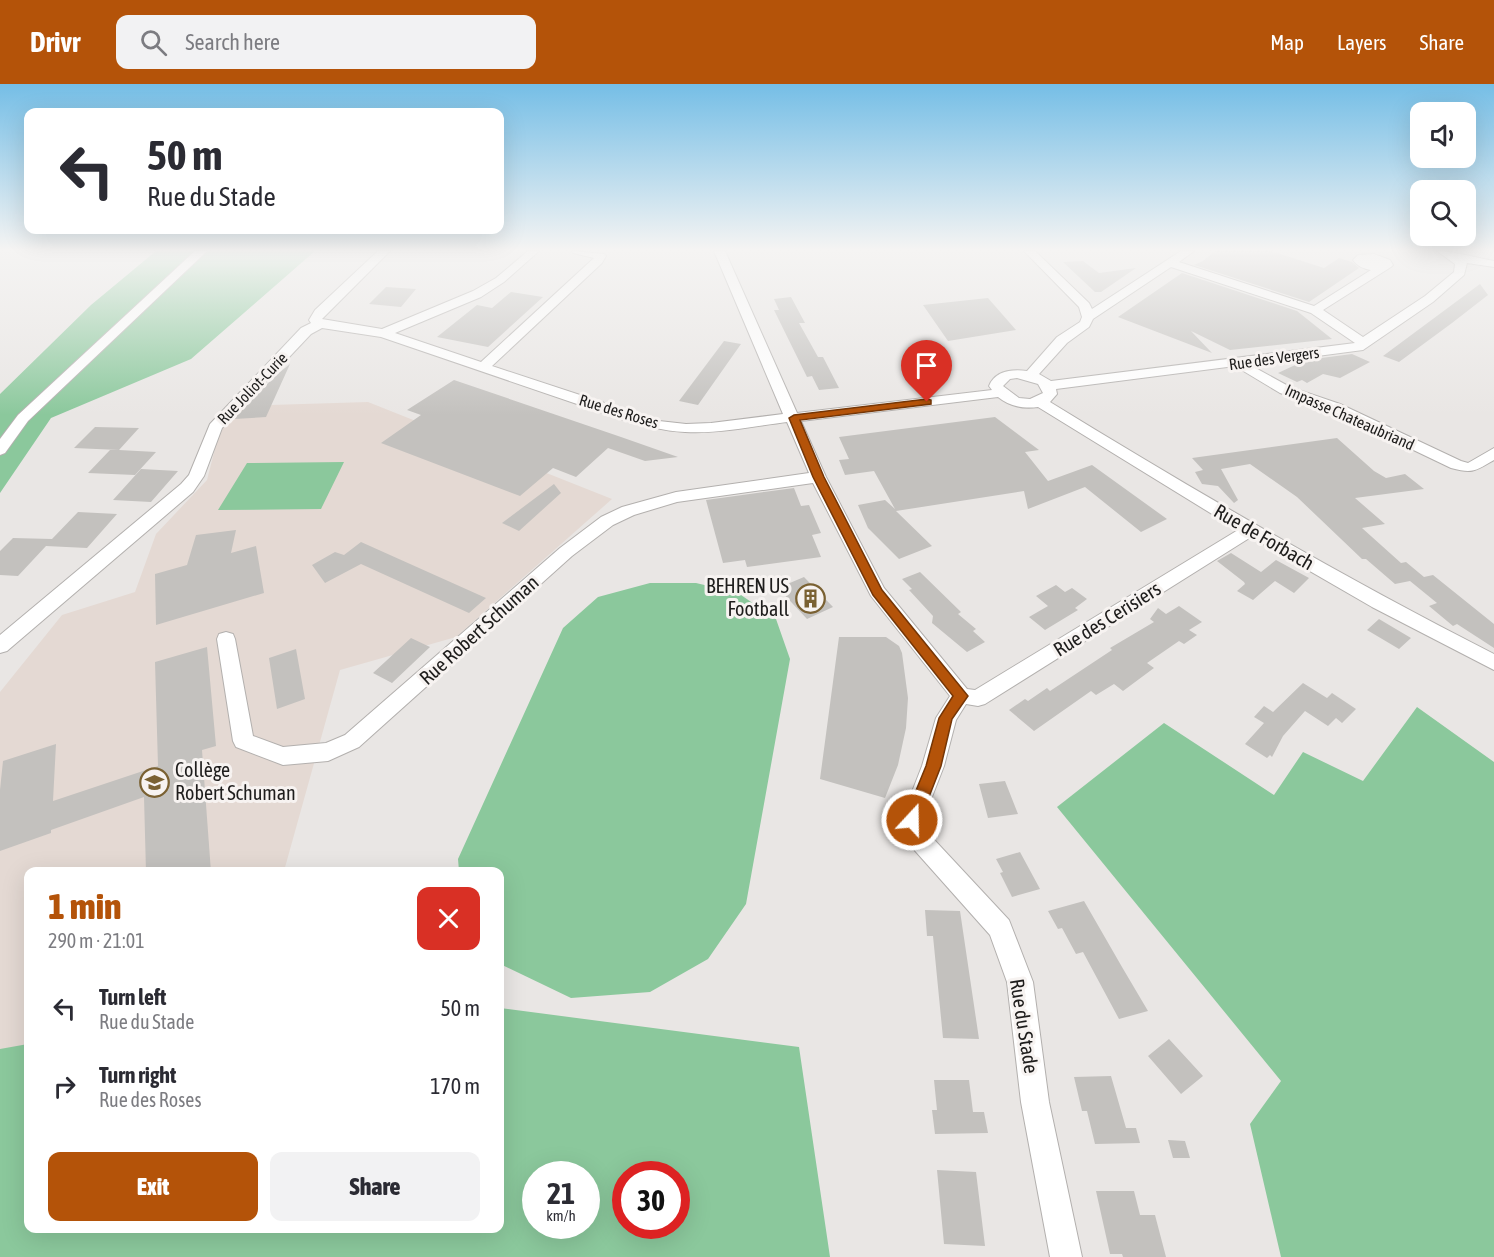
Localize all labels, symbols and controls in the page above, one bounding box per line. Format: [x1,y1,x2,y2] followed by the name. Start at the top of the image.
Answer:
[116,15,536,69] search box
[30,26,80,58] text: Drivr
[137,26,170,59] icon: search
[185,29,280,55] text: Search here
[1270,30,1304,54] text: Map
[1337,30,1387,54] text: Layers
[1420,30,1464,54] text: Share
[1410,102,1476,246] map controls
[1410,102,1476,168] button: sound
[147,131,222,179] text: 50 m
[48,132,126,210] icon: left
[1410,180,1476,246] button: search
[147,181,276,212] text: Rue du Stade
[901,340,952,402] pin
[1228,343,1321,374] street label: Rue des Vergers
[213,348,291,428] street label: Rue Joliot-Curie
[910,349,943,382] icon: arrive
[1282,380,1417,454] street label: Impasse Chateaubriand
[577,390,661,432] street label: Rue des Roses
[1210,499,1318,574] street label: Rue de Forbach
[414,570,543,689] street label: Rue Robert Schuman
[706,574,790,620] place label: BEHREN US Football
[1049,576,1165,661] street label: Rue des Cerisiers
[794,582,826,614] building icon: BEHREN US Football
[175,758,296,804] place label: Collège Robert Schuman
[138,766,170,798] school or university icon: Collège Robert Schuman
[880,788,944,852] position arrow
[48,885,122,927] text: 1 min
[417,887,480,950] button: close
[48,929,145,952] text: 290 m · 21:01
[1006,977,1043,1075] street label: Rue du Stade
[99,984,166,1010] text: Turn left
[48,992,81,1025] icon: left
[440,995,480,1021] text: 50 m
[99,1010,194,1033] text: Rue du Stade
[99,1062,176,1088] text: Turn right
[48,1070,81,1103] icon: right
[430,1073,480,1099] text: 170 m
[99,1088,201,1111] text: Rue des Roses
[48,1152,258,1221] button: Exit
[270,1152,480,1221] button: Share
[612,1161,690,1239] speed limit sign: 30
[547,1176,575,1210] text: 21
[546,1207,576,1224] text: km/h

